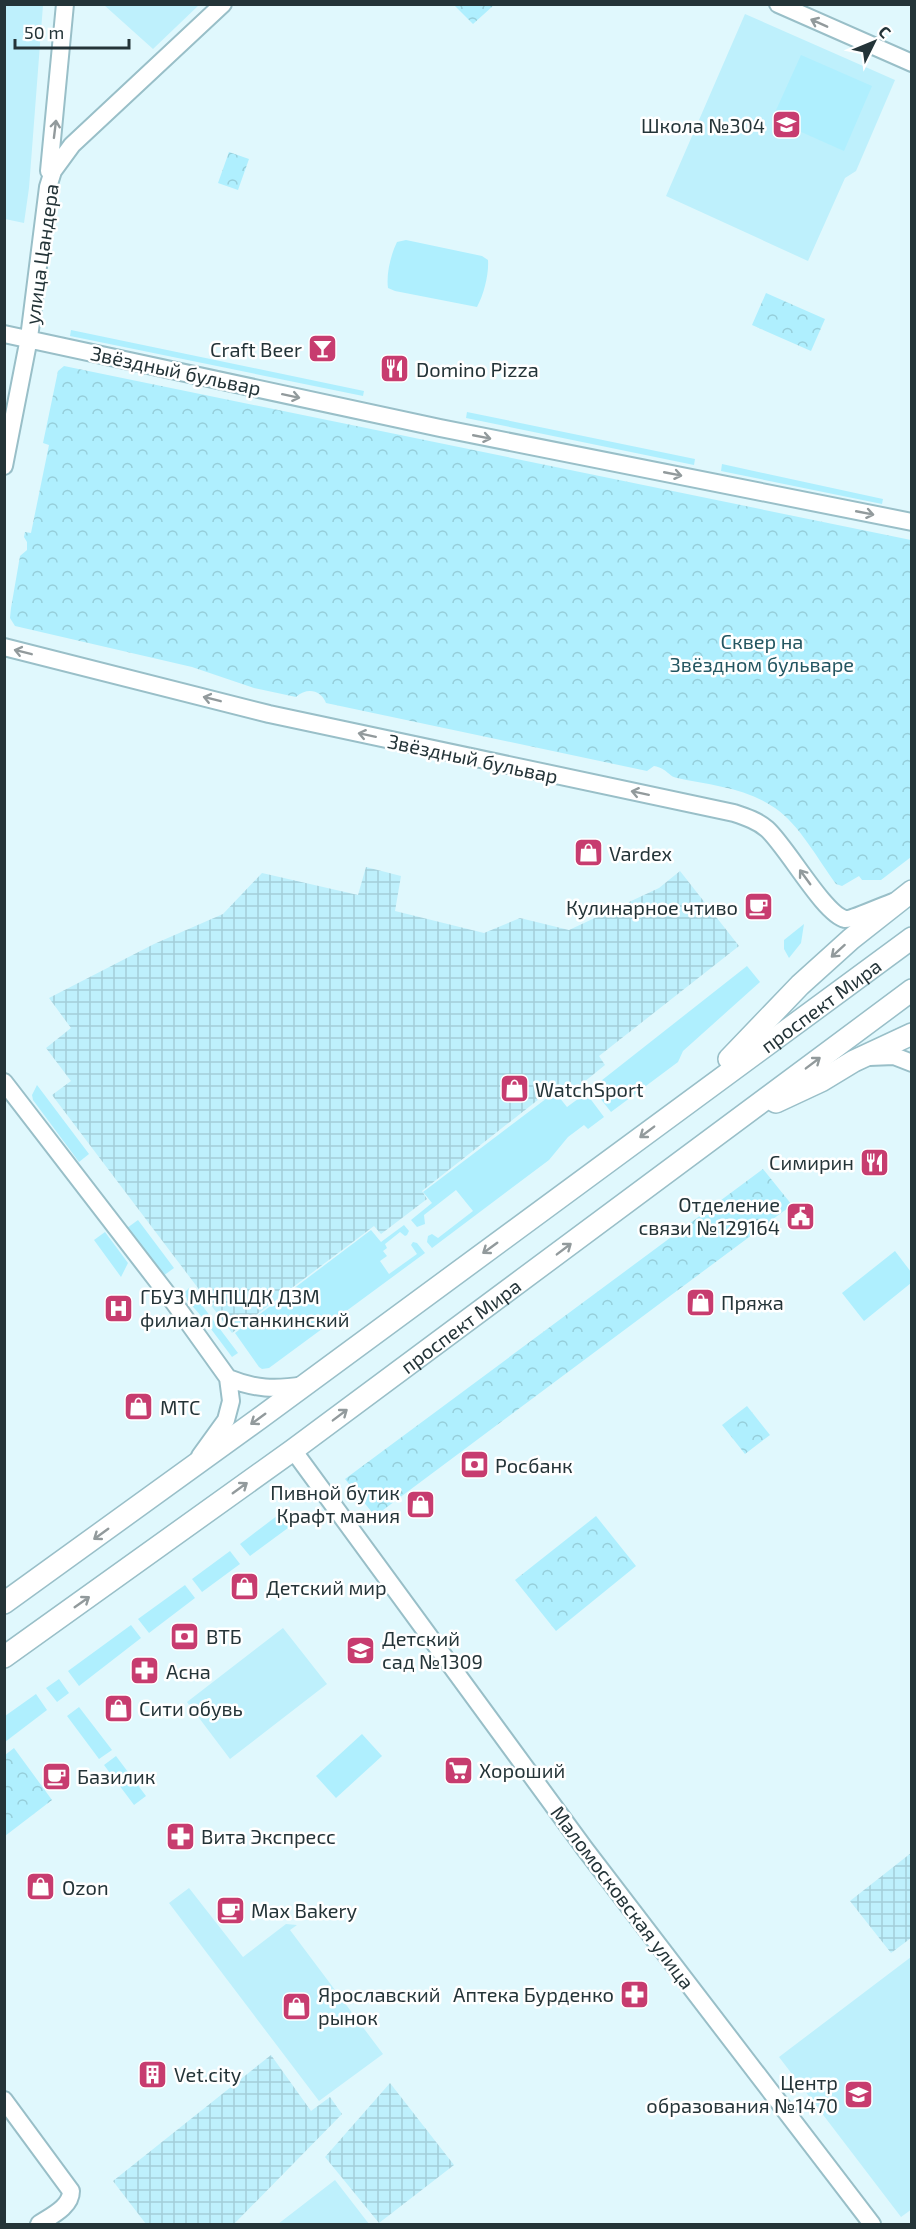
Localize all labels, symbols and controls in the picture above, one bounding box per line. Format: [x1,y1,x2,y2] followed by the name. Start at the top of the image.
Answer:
[15,12,129,50] scale bar
[844,12,904,72] north arrow
[811,17,829,28] one-way arrow
[24,21,64,43] text: 50 m
[875,22,895,41] text: С
[770,109,802,141] school or university icon: Школа №304
[641,113,765,137] place label: Школа №304
[49,119,60,139] one-way arrow
[19,182,64,326] street label: улица Цандера
[307,333,339,365] bar icon: Craft Beer
[210,337,302,361] place label: Craft Beer
[89,340,263,401] street label: Звёздный бульвар
[379,353,411,385] restaurant icon: Domino Pizza
[416,357,539,381] place label: Domino Pizza
[282,390,301,402] one-way arrow
[472,432,491,443] one-way arrow
[663,469,683,480] one-way arrow
[854,508,874,519] one-way arrow
[670,629,854,677] park label: Сквер на Звёздном бульваре
[14,645,33,657] one-way arrow
[203,693,222,705] one-way arrow
[386,728,560,789] street label: Звёздный бульвар
[358,729,377,740] one-way arrow
[630,787,650,798] one-way arrow
[572,837,604,869] shop icon: Vardex
[609,841,673,865] place label: Vardex
[799,870,812,886] one-way arrow
[743,891,775,923] cafe icon: Кулинарное чтиво
[566,895,738,920] place label: Кулинарное чтиво
[830,944,846,957] one-way arrow
[756,953,886,1058] street label: проспект Мира
[805,1057,821,1070] one-way arrow
[498,1073,530,1105] shop icon: WatchSport
[535,1077,644,1101] place label: WatchSport
[639,1125,655,1138] one-way arrow
[859,1146,891,1178] restaurant icon: Симирин
[769,1150,854,1174] place label: Симирин
[638,1192,780,1239] place label: Отделение связи №129164
[785,1200,817,1232] public building icon: Отделение связи №129164
[483,1241,499,1254] one-way arrow
[556,1242,572,1255] one-way arrow
[396,1273,525,1378] street label: проспект Мира
[140,1284,350,1331] place label: ГБУЗ МНПЦДК ДЗМ филиал Останкинский
[684,1286,716,1318] shop icon: Пряжа
[721,1290,784,1314] place label: Пряжа
[103,1292,135,1324] hospital icon: ГБУЗ МНПЦДК ДЗМ филиал Останкинский
[123,1391,155,1423] shop icon: МТС
[160,1395,200,1419] place label: МТС
[332,1409,348,1422] one-way arrow
[251,1413,267,1425] one-way arrow
[458,1449,490,1481] bank icon: Росбанк
[495,1453,573,1477] place label: Росбанк
[270,1480,400,1527] place label: Пивной бутик Крафт мания
[232,1482,248,1495] one-way arrow
[405,1488,437,1520] shop icon: Пивной бутик Крафт мания
[93,1528,109,1540] one-way arrow
[229,1571,261,1603] shop icon: Детский мир
[266,1575,387,1599] place label: Детский мир
[74,1596,90,1608] one-way arrow
[169,1620,201,1652] bank icon: ВТБ
[206,1624,242,1648] place label: ВТБ
[382,1626,483,1673] place label: Детский сад №1309
[345,1634,377,1666] school or university icon: Детский сад №1309
[129,1655,161,1687] pharmacy icon: Асна
[166,1659,211,1683] place label: Асна
[102,1692,134,1724] shop icon: Сити обувь
[139,1696,243,1721] place label: Сити обувь
[442,1754,474,1786] supermarket icon: Хороший
[479,1758,565,1782] place label: Хороший
[40,1760,72,1792] cafe icon: Базилик
[77,1764,156,1788] place label: Базилик
[545,1801,700,1994] street label: Маломосковская улица
[164,1820,196,1852] pharmacy icon: Вита Экспресс
[201,1824,336,1848] place label: Вита Экспресс
[25,1871,57,1903] shop icon: Ozon
[62,1875,109,1899] place label: Ozon
[214,1894,246,1926] cafe icon: Max Bakery
[251,1898,358,1922] place label: Max Bakery
[619,1978,651,2010] pharmacy icon: Аптека Бурденко
[318,1982,441,2029] place label: Ярославский рынок
[453,1982,614,2007] place label: Аптека Бурденко
[281,1990,313,2022] shop icon: Ярославский рынок
[137,2058,169,2090] building icon: Vet.city
[174,2062,242,2086] place label: Vet.city
[646,2070,838,2117] place label: Центр образования №1470
[843,2078,875,2110] school or university icon: Центр образования №1470

